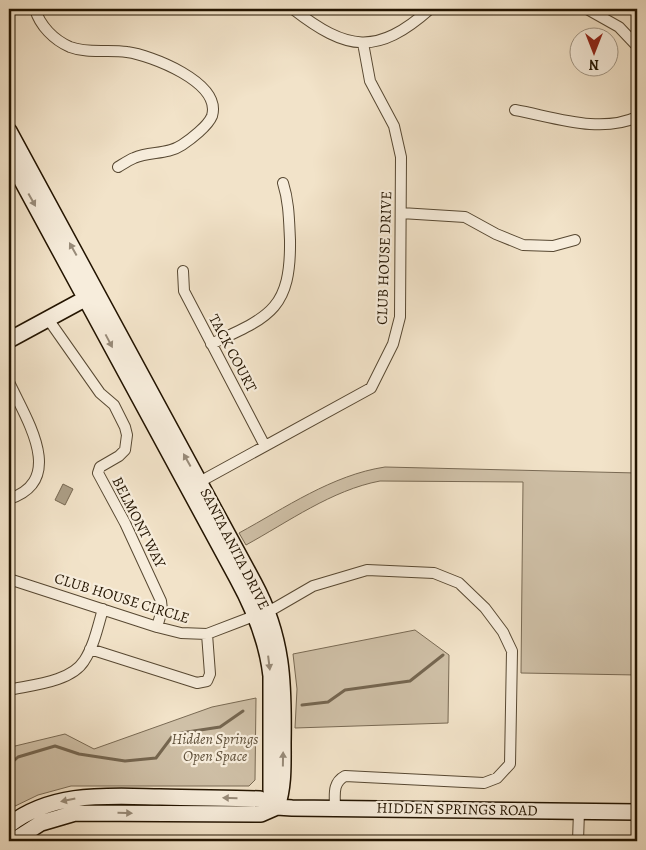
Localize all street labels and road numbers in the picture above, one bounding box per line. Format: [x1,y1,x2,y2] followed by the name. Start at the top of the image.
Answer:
[372,191,396,325] street label: CLUB HOUSE DRIVE
[204,311,262,396] street label: TACK COURT
[107,473,171,572] street label: BELMONT WAY
[196,485,274,613] street label: SANTA ANITA DRIVE
[52,568,192,628] street label: CLUB HOUSE CIRCLE
[376,798,538,820] street label: HIDDEN SPRINGS ROAD

